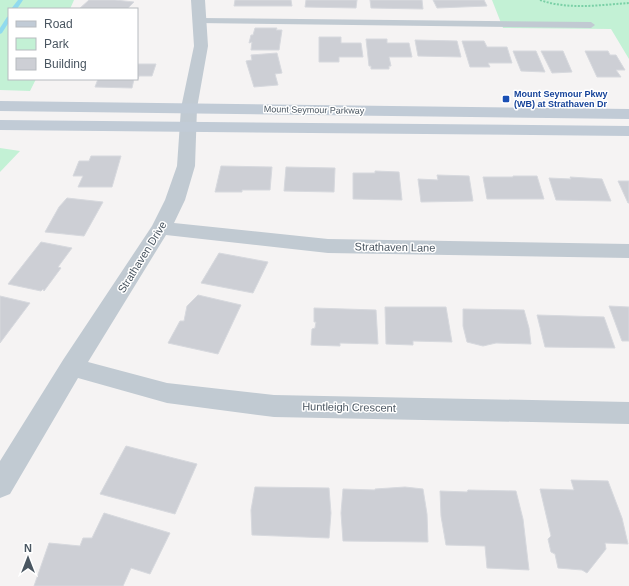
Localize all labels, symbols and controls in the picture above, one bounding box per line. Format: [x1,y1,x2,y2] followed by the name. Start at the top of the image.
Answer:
[8,8,138,80] legend
[44,17,73,31] text: Road
[44,37,70,51] text: Park
[44,57,87,71] text: Building
[514,89,608,109] place label: Mount Seymour Pkwy (WB) at Strathaven Dr
[501,94,511,104] marker: Mount Seymour Pkwy (WB) at Strathaven Dr
[264,104,365,116] street label: Mount Seymour Parkway
[115,219,169,295] street label: Strathaven Drive
[355,240,435,254] street label: Strathaven Lane
[302,400,396,414] street label: Huntleigh Crescent
[8,538,48,578] north arrow
[24,542,32,554] text: N

